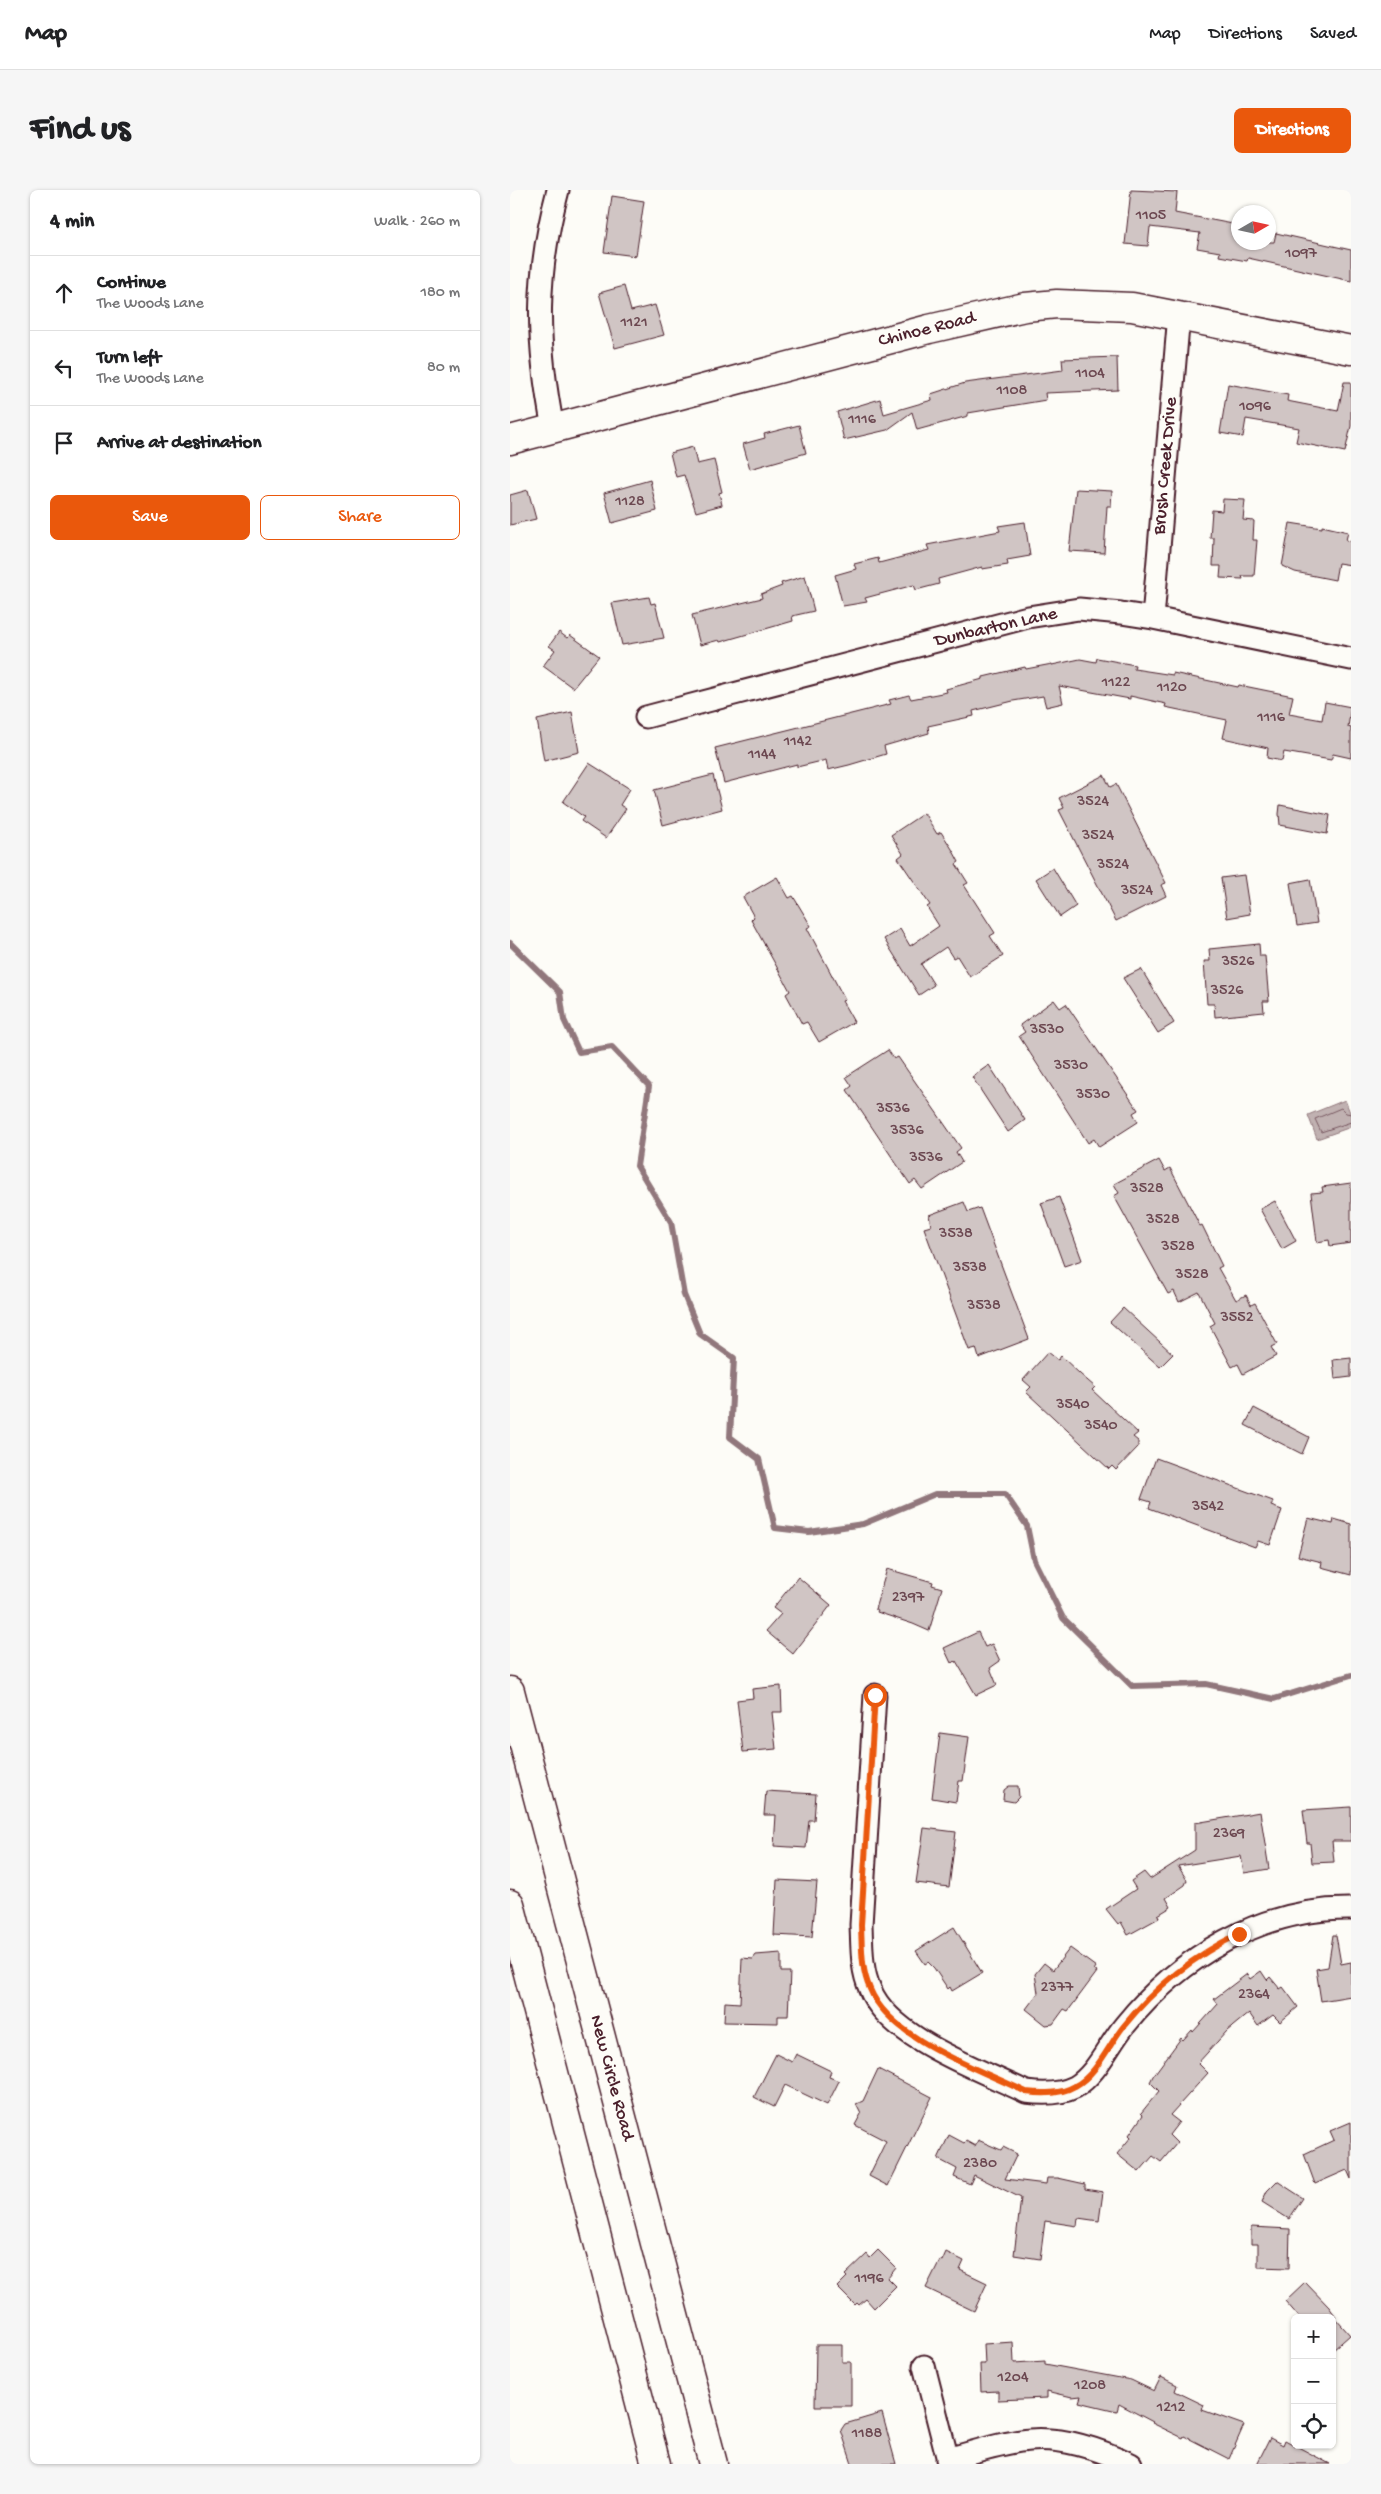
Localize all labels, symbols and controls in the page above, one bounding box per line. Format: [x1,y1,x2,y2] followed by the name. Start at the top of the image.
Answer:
[25,20,67,49] text: Map
[1149,24,1181,45] text: Map
[1209,24,1282,45] text: Directions
[1310,24,1356,45] text: Saved
[1234,108,1351,153] button: Directions
[30,110,130,151] text: Find us
[1231,205,1276,250] north arrow
[1135,207,1166,226] house number: 1105
[50,210,94,235] text: 4 min
[374,213,460,232] text: Walk · 260 m
[1284,245,1318,264] house number: 1097
[97,272,166,295] text: Continue
[50,279,78,307] icon: ahead
[421,284,460,303] text: 180 m
[97,295,204,314] text: The Woods Lane
[876,306,980,353] street label: Chinoe Road
[619,314,648,333] house number: 1121
[97,347,161,370] text: Turn left
[50,354,78,382] icon: left
[427,359,460,378] text: 80 m
[1074,365,1105,384] house number: 1104
[97,370,204,389] text: The Woods Lane
[996,382,1028,401] house number: 1108
[1148,396,1183,537] street label: Brush Creek Drive
[1238,398,1272,417] house number: 1096
[847,411,877,430] house number: 1116
[50,429,78,457] icon: arrive
[97,432,261,455] text: Arrive at destination
[614,493,645,512] house number: 1128
[50,495,250,540] button: Save
[260,495,460,540] button: Share
[931,603,1060,654] street label: Dunbarton Lane
[1101,674,1130,693] house number: 1122
[1156,679,1187,698] house number: 1120
[1256,709,1286,728] house number: 1116
[783,733,812,752] house number: 1142
[747,746,776,765] house number: 1144
[1076,793,1109,812] house number: 3524
[1081,827,1114,846] house number: 3524
[1096,856,1129,875] house number: 3524
[1120,882,1153,901] house number: 3524
[1221,953,1255,972] house number: 3526
[1210,982,1244,1001] house number: 3526
[1029,1021,1064,1040] house number: 3530
[1053,1057,1088,1076] house number: 3530
[1075,1086,1110,1105] house number: 3530
[875,1100,910,1119] house number: 3536
[889,1122,924,1141] house number: 3536
[908,1149,943,1168] house number: 3536
[1129,1180,1164,1199] house number: 3528
[1145,1211,1180,1230] house number: 3528
[938,1225,973,1244] house number: 3538
[1160,1238,1195,1257] house number: 3528
[952,1259,987,1278] house number: 3538
[1174,1266,1209,1285] house number: 3528
[966,1297,1001,1316] house number: 3538
[1220,1309,1254,1328] house number: 3552
[1055,1396,1090,1415] house number: 3540
[1083,1417,1118,1436] house number: 3540
[1191,1498,1224,1517] house number: 3542
[892,1589,925,1608] house number: 2397
[864,1684,887,1707] route start
[1213,1825,1245,1844] house number: 2369
[1228,1923,1251,1946] route end
[1041,1979,1074,1998] house number: 2377
[1238,1986,1270,2005] house number: 2364
[583,2013,639,2145] street label: New Circle Road
[963,2155,997,2174] house number: 2380
[853,2270,884,2289] house number: 1196
[1291,2314,1336,2449] map controls
[1291,2314,1336,2359] button: +
[1291,2359,1336,2404] button: −
[997,2369,1029,2388] house number: 1204
[1073,2377,1106,2396] house number: 1208
[1156,2399,1185,2418] house number: 1212
[1291,2404,1336,2449] button: locate
[851,2425,882,2444] house number: 1188

